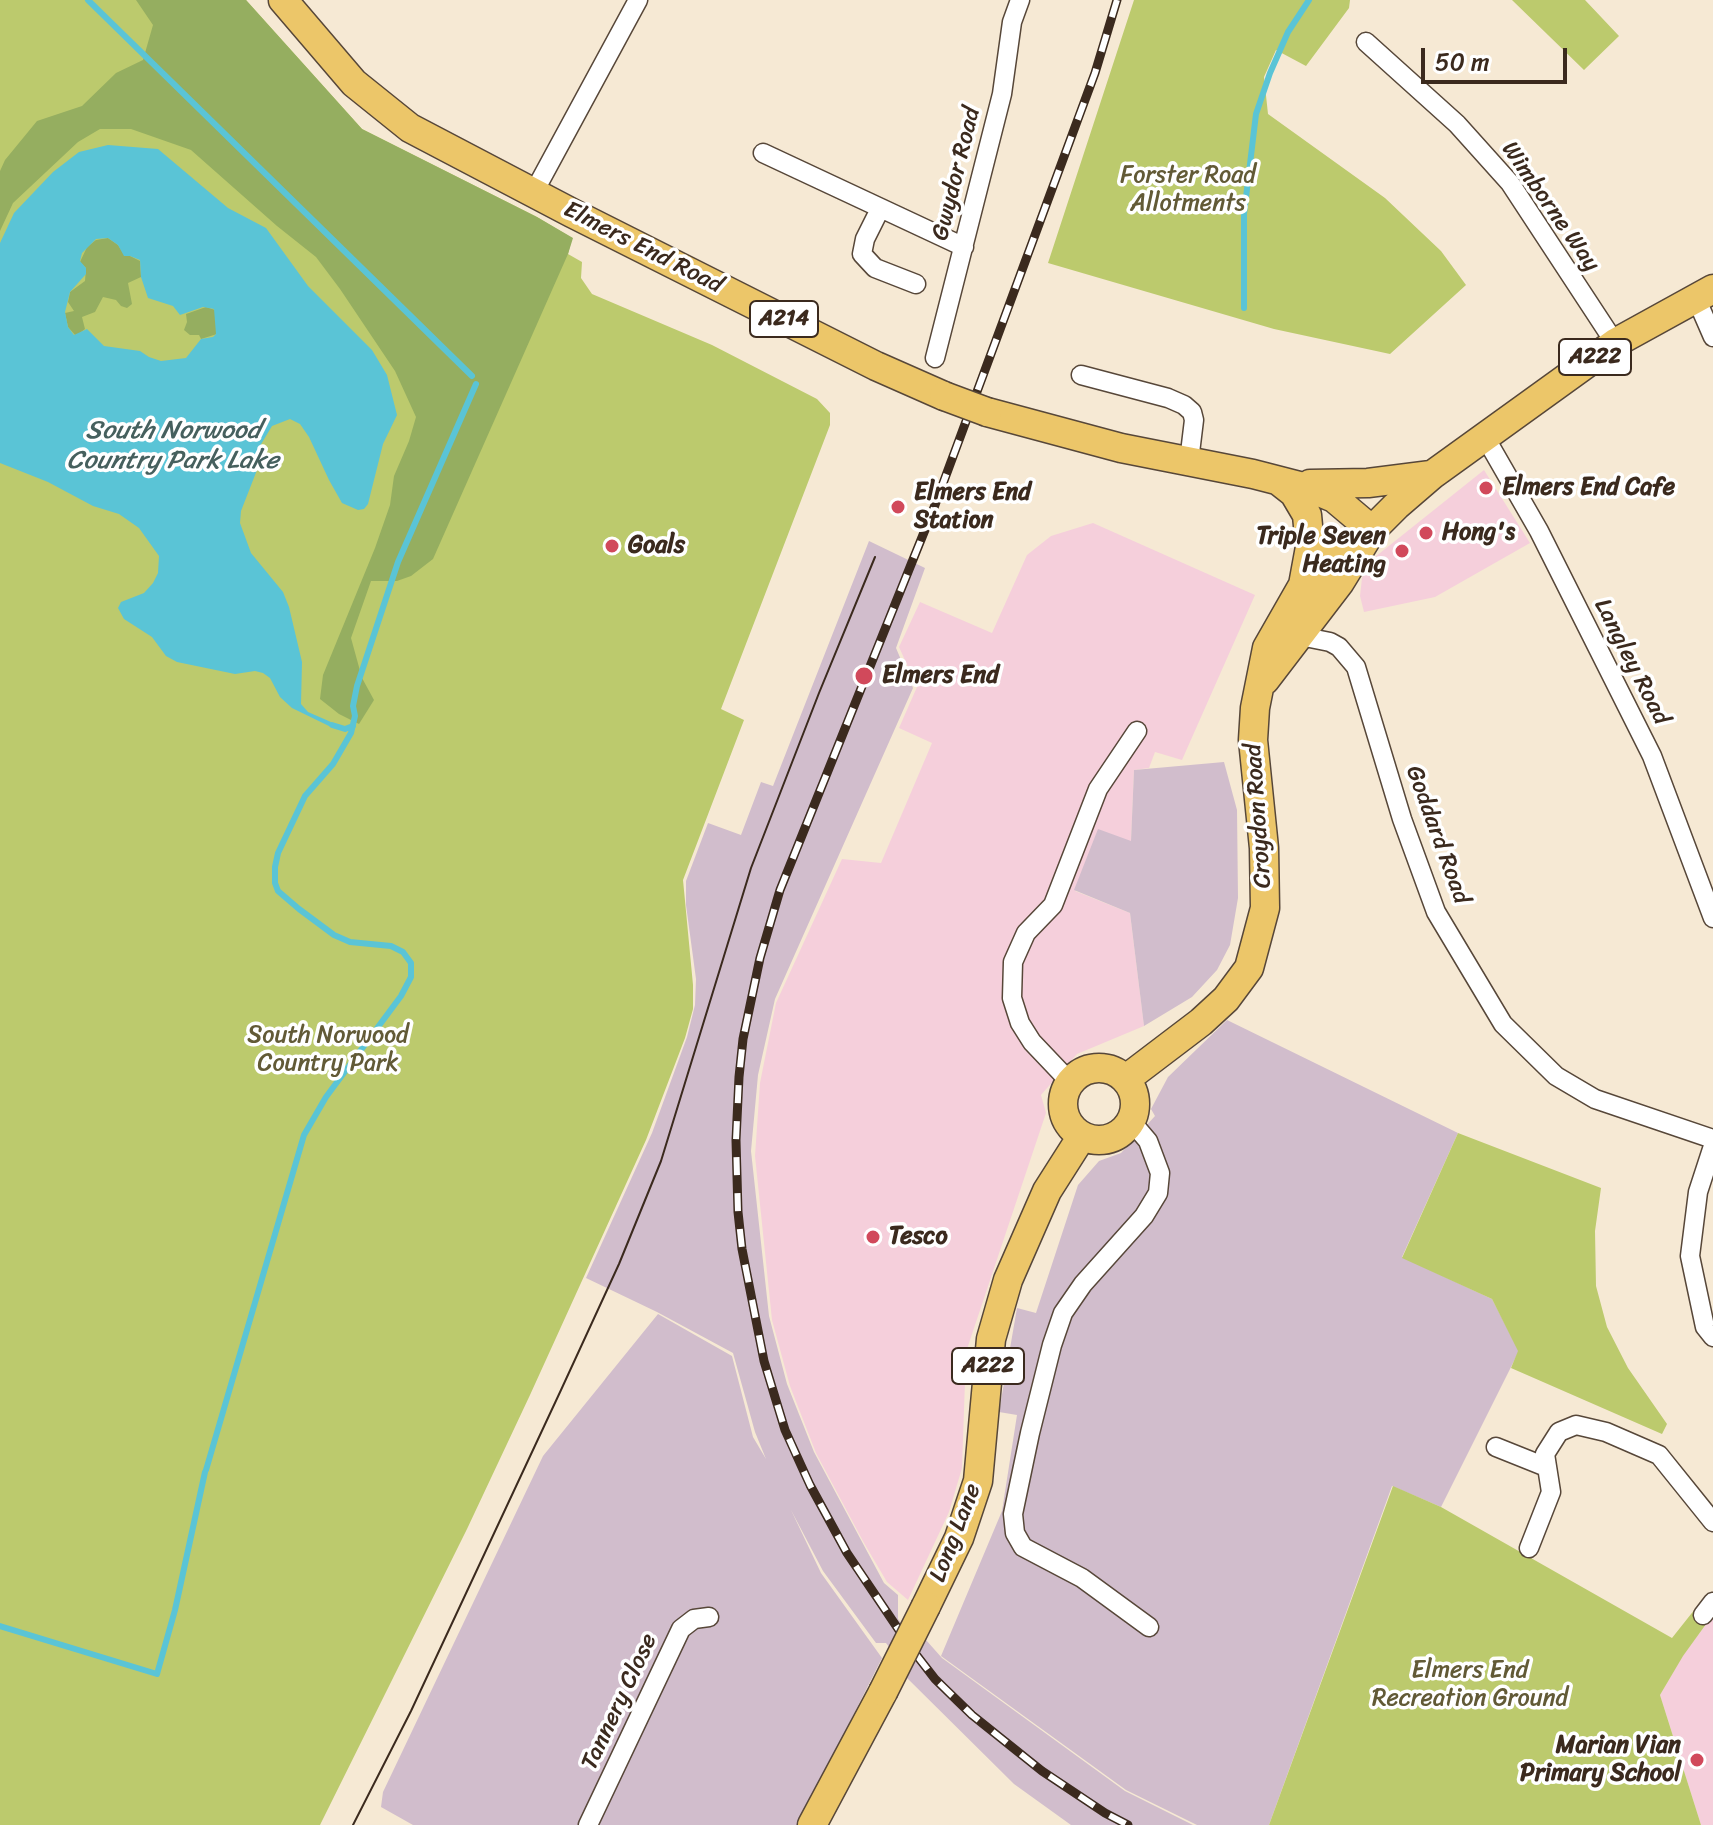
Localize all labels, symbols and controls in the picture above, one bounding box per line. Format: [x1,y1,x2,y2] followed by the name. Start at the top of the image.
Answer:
[1425,32,1571,82] scale bar
[1435,41,1490,83] text: 50 m
[927,104,987,244] street label: Gwydor Road
[1495,136,1605,278] street label: Wimborne Way
[1120,162,1256,218] park label: Forster Road Allotments
[559,196,727,300] street label: Elmers End Road
[750,301,818,337] road number: A214
[1559,339,1631,375] road number: A222
[67,415,279,476] water label: South Norwood Country Park Lake
[1502,474,1675,502] place label: Elmers End Cafe
[914,479,1031,535] place label: Elmers End Station
[1477,479,1495,497] marker: Elmers End Cafe
[889,498,907,516] marker: Elmers End Station
[1442,519,1515,547] place label: Hong's
[1256,523,1386,579] place label: Triple Seven Heating
[1417,524,1435,542] marker: Hong's
[628,532,685,560] place label: Goals
[603,537,621,555] marker: Goals
[1393,542,1411,560] marker: Triple Seven Heating
[1587,594,1675,730] street label: Langley Road
[882,662,999,690] place label: Elmers End
[853,665,875,687] marker: Elmers End
[1240,743,1278,889] street label: Croydon Road
[1399,762,1475,908] street label: Goddard Road
[247,1022,409,1078] park label: South Norwood Country Park
[889,1223,948,1251] place label: Tesco
[864,1228,882,1246] marker: Tesco
[952,1348,1024,1384] road number: A222
[924,1480,988,1586] street label: Long Lane
[576,1629,664,1775] street label: Tannery Close
[1372,1657,1568,1713] park label: Elmers End Recreation Ground
[1520,1732,1681,1788] place label: Marian Vian Primary School
[1688,1751,1706,1769] marker: Marian Vian Primary School

